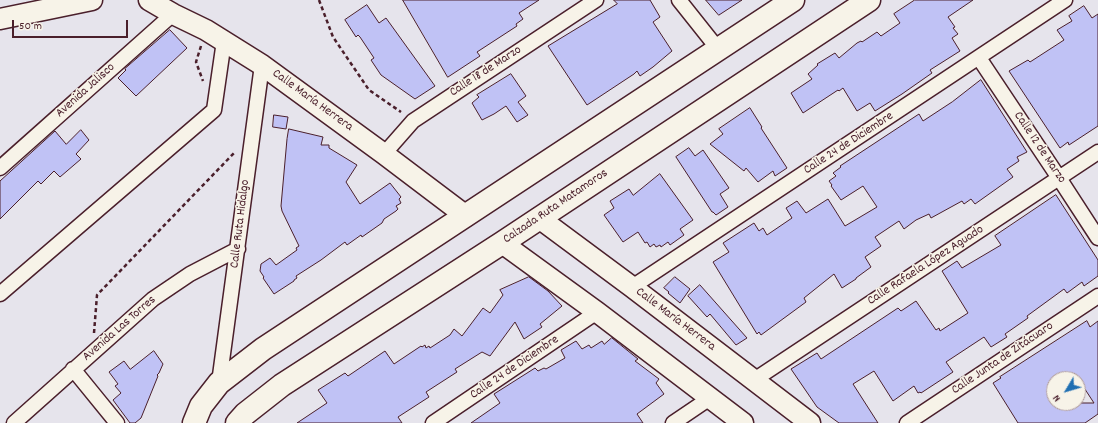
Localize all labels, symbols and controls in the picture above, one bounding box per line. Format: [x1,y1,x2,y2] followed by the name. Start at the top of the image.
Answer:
[14,12,130,38] scale bar
[19,18,42,35] text: 50 m
[447,43,525,101] street label: Calle 18 de Marzo
[53,60,119,122] street label: Avenida Jalisco
[269,66,355,136] street label: Calle María Herrera
[801,109,897,179] street label: Calle 24 de Diciembre
[1009,109,1069,187] street label: Calle 12 de Marzo
[501,166,611,248] street label: Calzada Ruta Matamoros
[228,179,254,269] street label: Calle Ruta Hidalgo
[865,223,987,309] street label: Calle Rafaela López Aguado
[632,285,718,355] street label: Calle María Herrera
[80,293,160,365] street label: Avenida Las Torres
[949,319,1057,399] street label: Calle Junta de Zitácuaro
[468,333,562,403] street label: Calle 24 de Diciembre
[1046,371,1086,411] north arrow
[1049,391,1065,405] text: N

